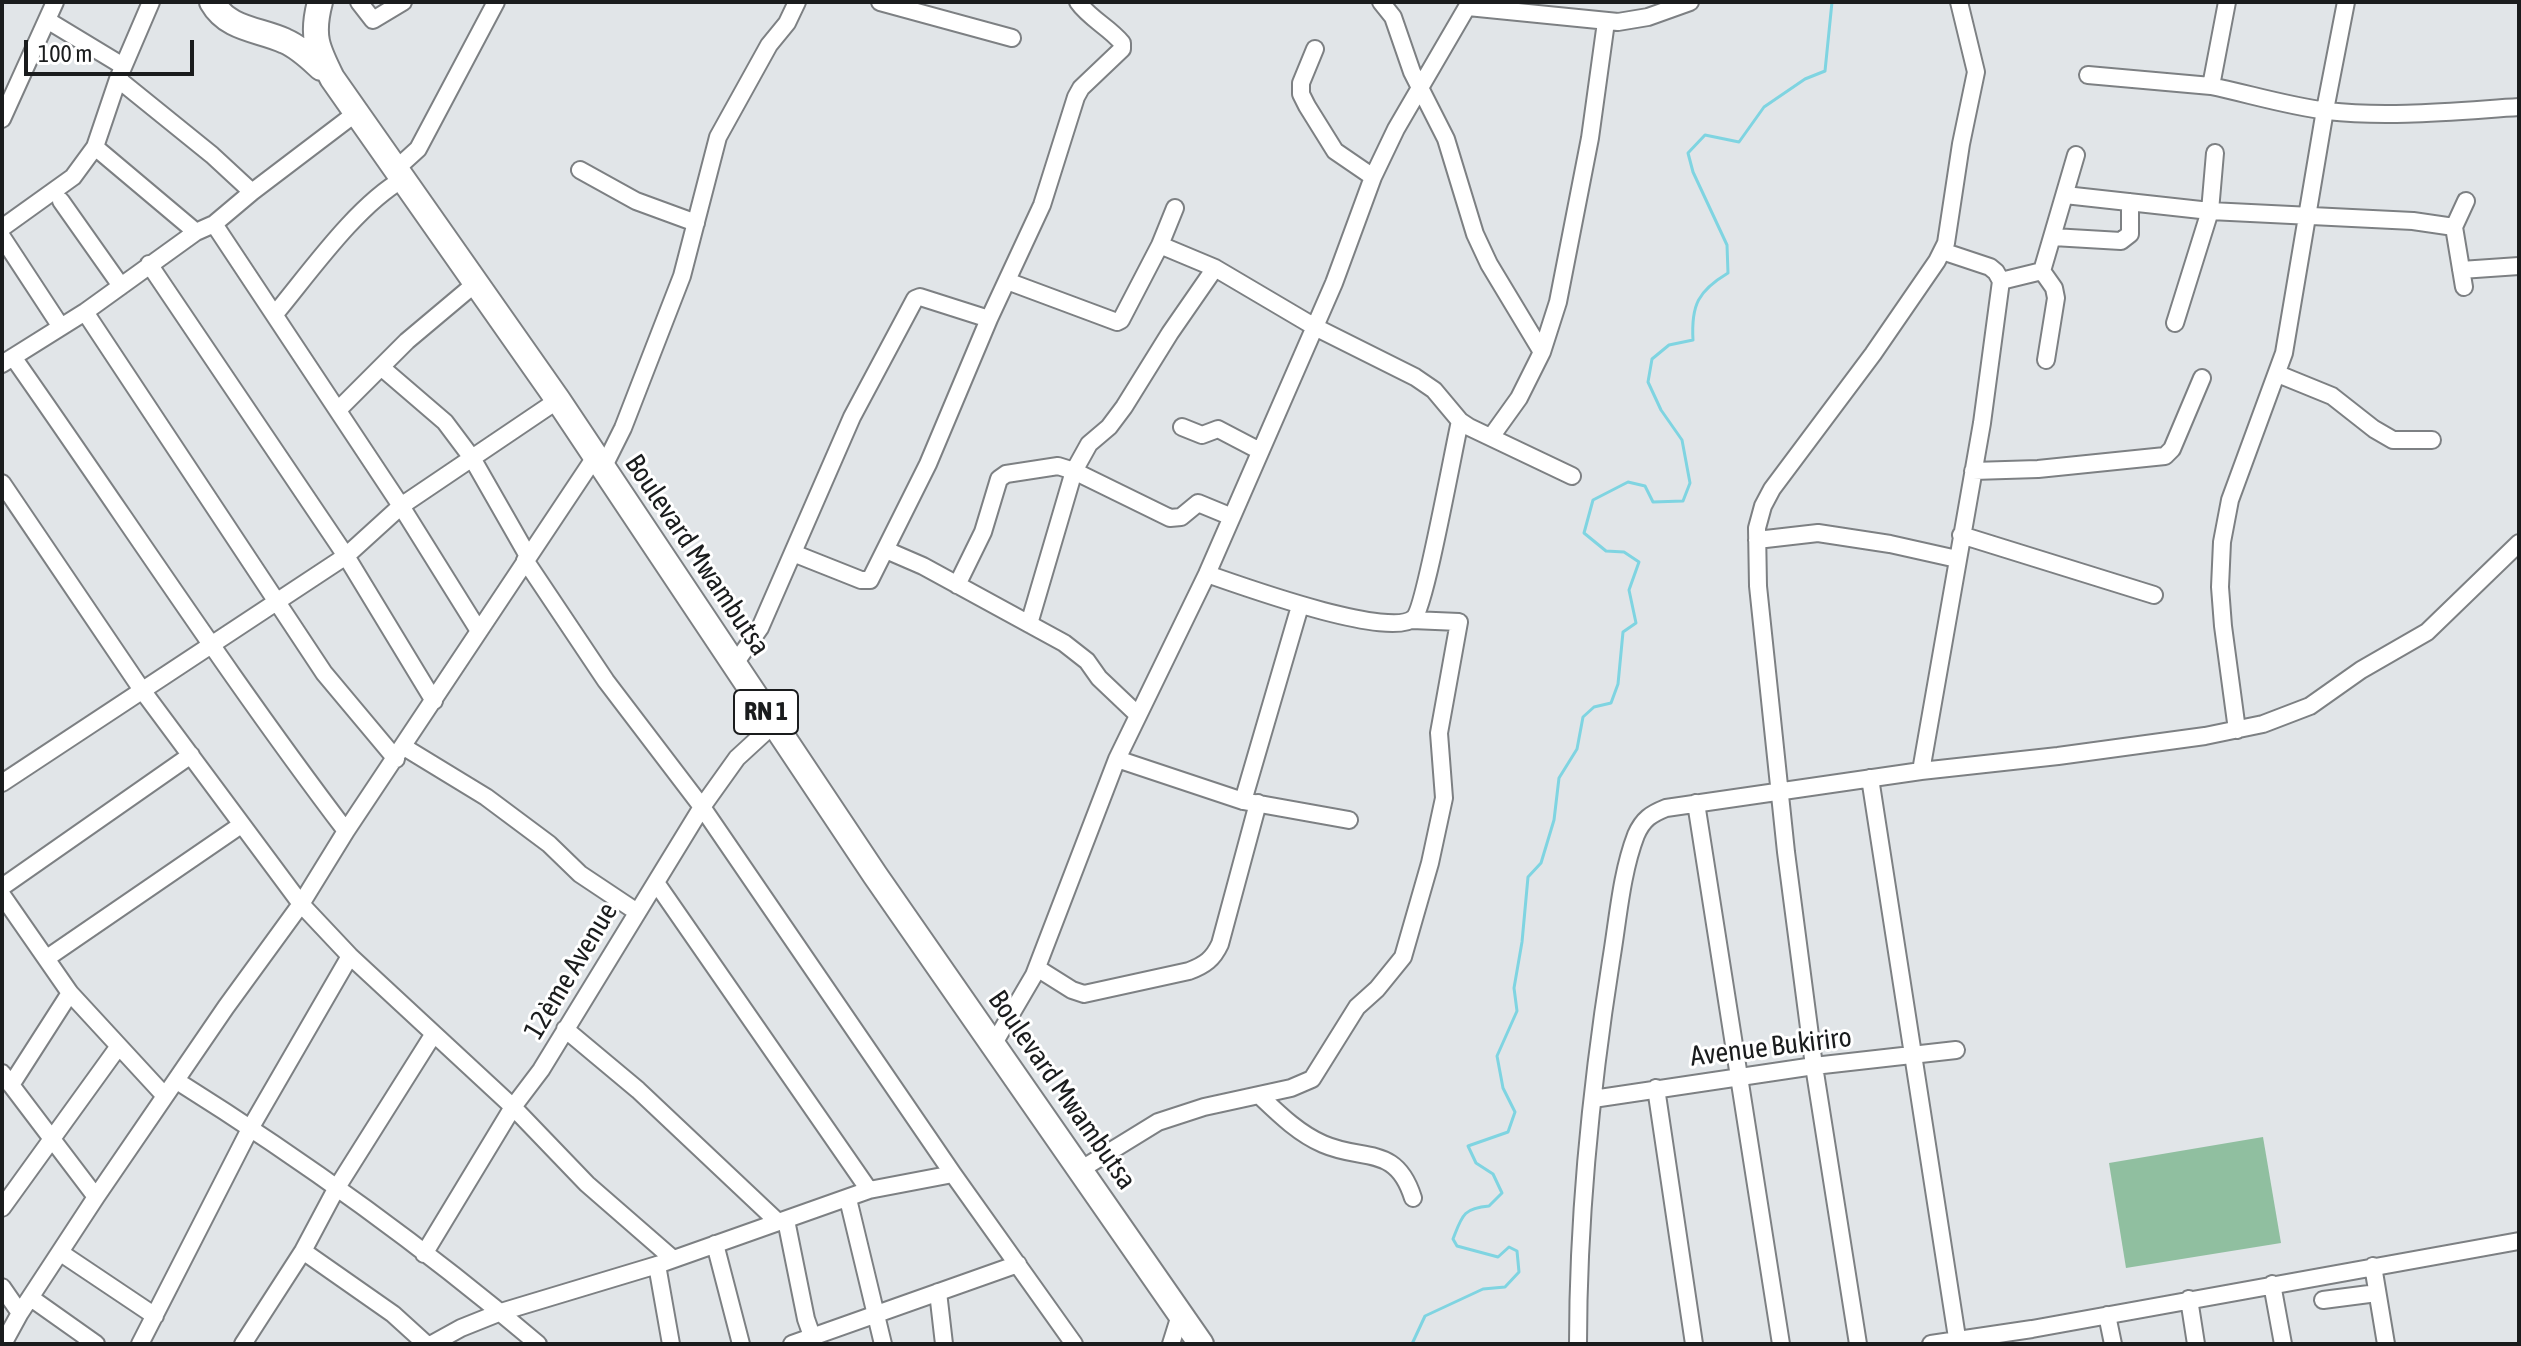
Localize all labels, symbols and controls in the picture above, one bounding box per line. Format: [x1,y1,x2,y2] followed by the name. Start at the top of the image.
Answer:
[28,24,198,74] scale bar
[38,40,92,67] text: 100 m
[617,448,777,662] street label: Boulevard Mwambutsa
[734,690,798,734] road number: RN 1
[517,897,625,1045] street label: 12ème Avenue
[981,984,1143,1196] street label: Boulevard Mwambutsa
[1688,1020,1854,1074] street label: Avenue Bukiriro

